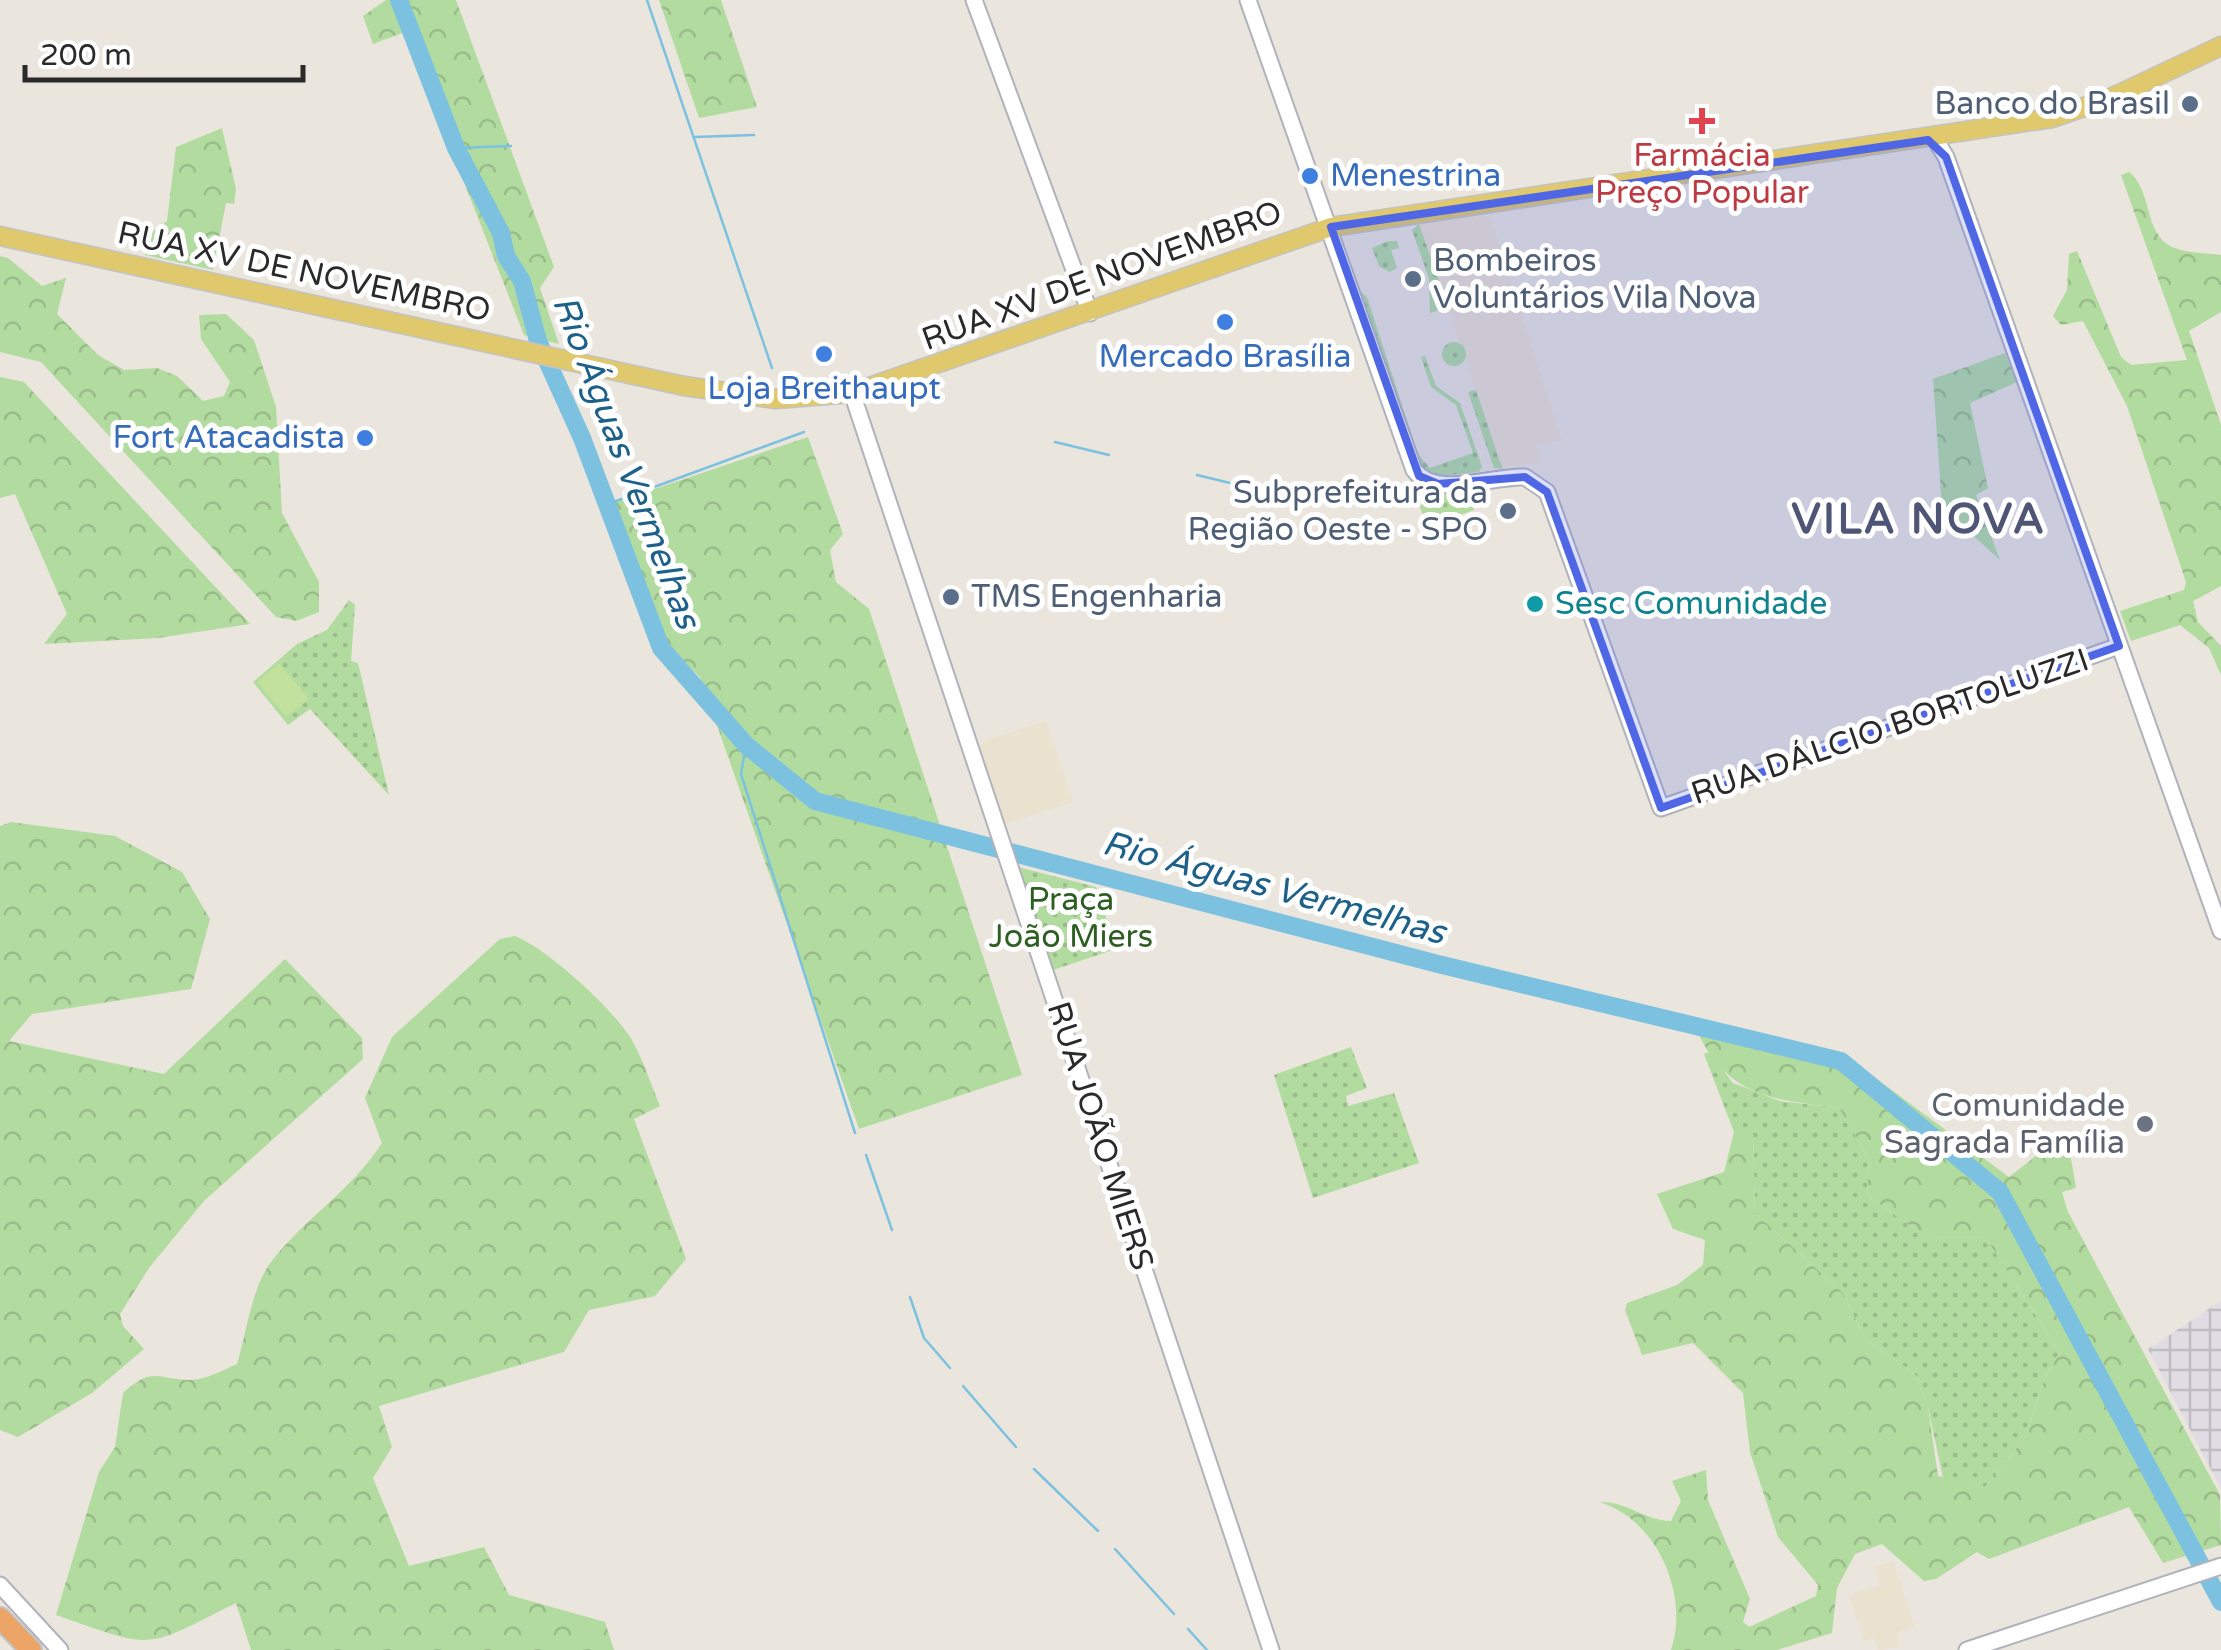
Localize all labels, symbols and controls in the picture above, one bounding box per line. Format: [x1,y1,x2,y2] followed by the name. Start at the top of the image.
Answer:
[25,20,302,82] scale bar
[40,37,132,74] text: 200 m
[1934,85,2170,123] place label: Banco do Brasil
[2179,93,2201,115] marker: Banco do Brasil
[1691,110,1713,132] marker: Farmácia Preço Popular
[1595,137,1810,212] place label: Farmácia Preço Popular
[1330,157,1501,195] place label: Menestrina
[1299,165,1321,187] marker: Menestrina
[917,193,1287,359] street label: RUA XV DE NOVEMBRO
[114,214,494,330] street label: RUA XV DE NOVEMBRO
[1433,242,1756,317] place label: Bombeiros Voluntários Vila Nova
[1402,268,1424,290] marker: Bombeiros Voluntários Vila Nova
[543,290,710,636] water label: Rio Águas Vermelhas
[1214,311,1236,333] marker: Mercado Brasília
[1099,338,1351,376] place label: Mercado Brasília
[813,343,835,365] marker: Loja Breithaupt
[707,370,941,408] place label: Loja Breithaupt
[113,419,345,457] place label: Fort Atacadista
[354,427,376,449] marker: Fort Atacadista
[1187,474,1488,549] place label: Subprefeitura da Região Oeste - SPO
[1791,494,2047,545] district label: VILA NOVA
[1497,500,1519,522] marker: Subprefeitura da Região Oeste - SPO
[971,578,1223,616] place label: TMS Engenharia
[1555,585,1827,623] place label: Sesc Comunidade
[940,586,962,608] marker: TMS Engenharia
[1524,593,1546,615] marker: Sesc Comunidade
[1686,640,2094,813] street label: RUA DÁLCIO BORTOLUZZI
[1098,822,1452,954] water label: Rio Águas Vermelhas
[989,881,1153,956] park label: Praça João Miers
[1039,997,1161,1275] street label: RUA JOÃO MIERS
[1884,1087,2125,1162] place label: Comunidade Sagrada Família
[2134,1113,2156,1135] marker: Comunidade Sagrada Família

